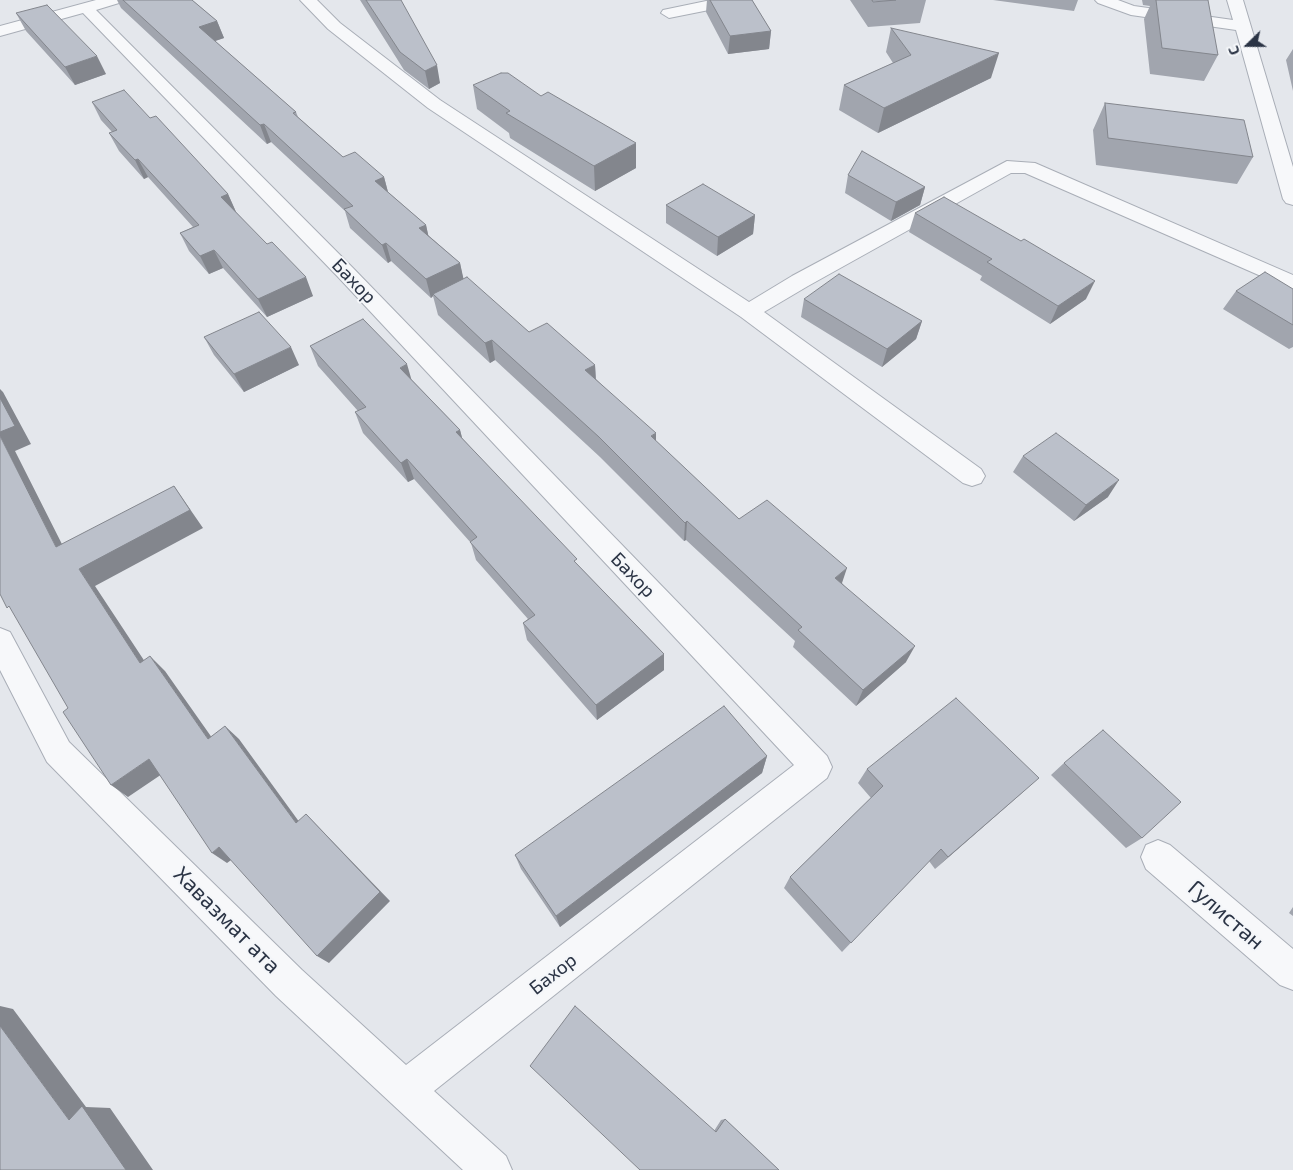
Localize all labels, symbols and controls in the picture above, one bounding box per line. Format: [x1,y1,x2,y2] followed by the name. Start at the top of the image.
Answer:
[1223,20,1273,70] north arrow
[1224,44,1243,58] text: С
[327,254,381,308] street label: Бахор
[606,548,660,602] street label: Бахор
[168,861,286,979] street label: Хавазмат ата
[1183,875,1269,955] street label: Гулистан
[525,948,581,1000] street label: Бахор

